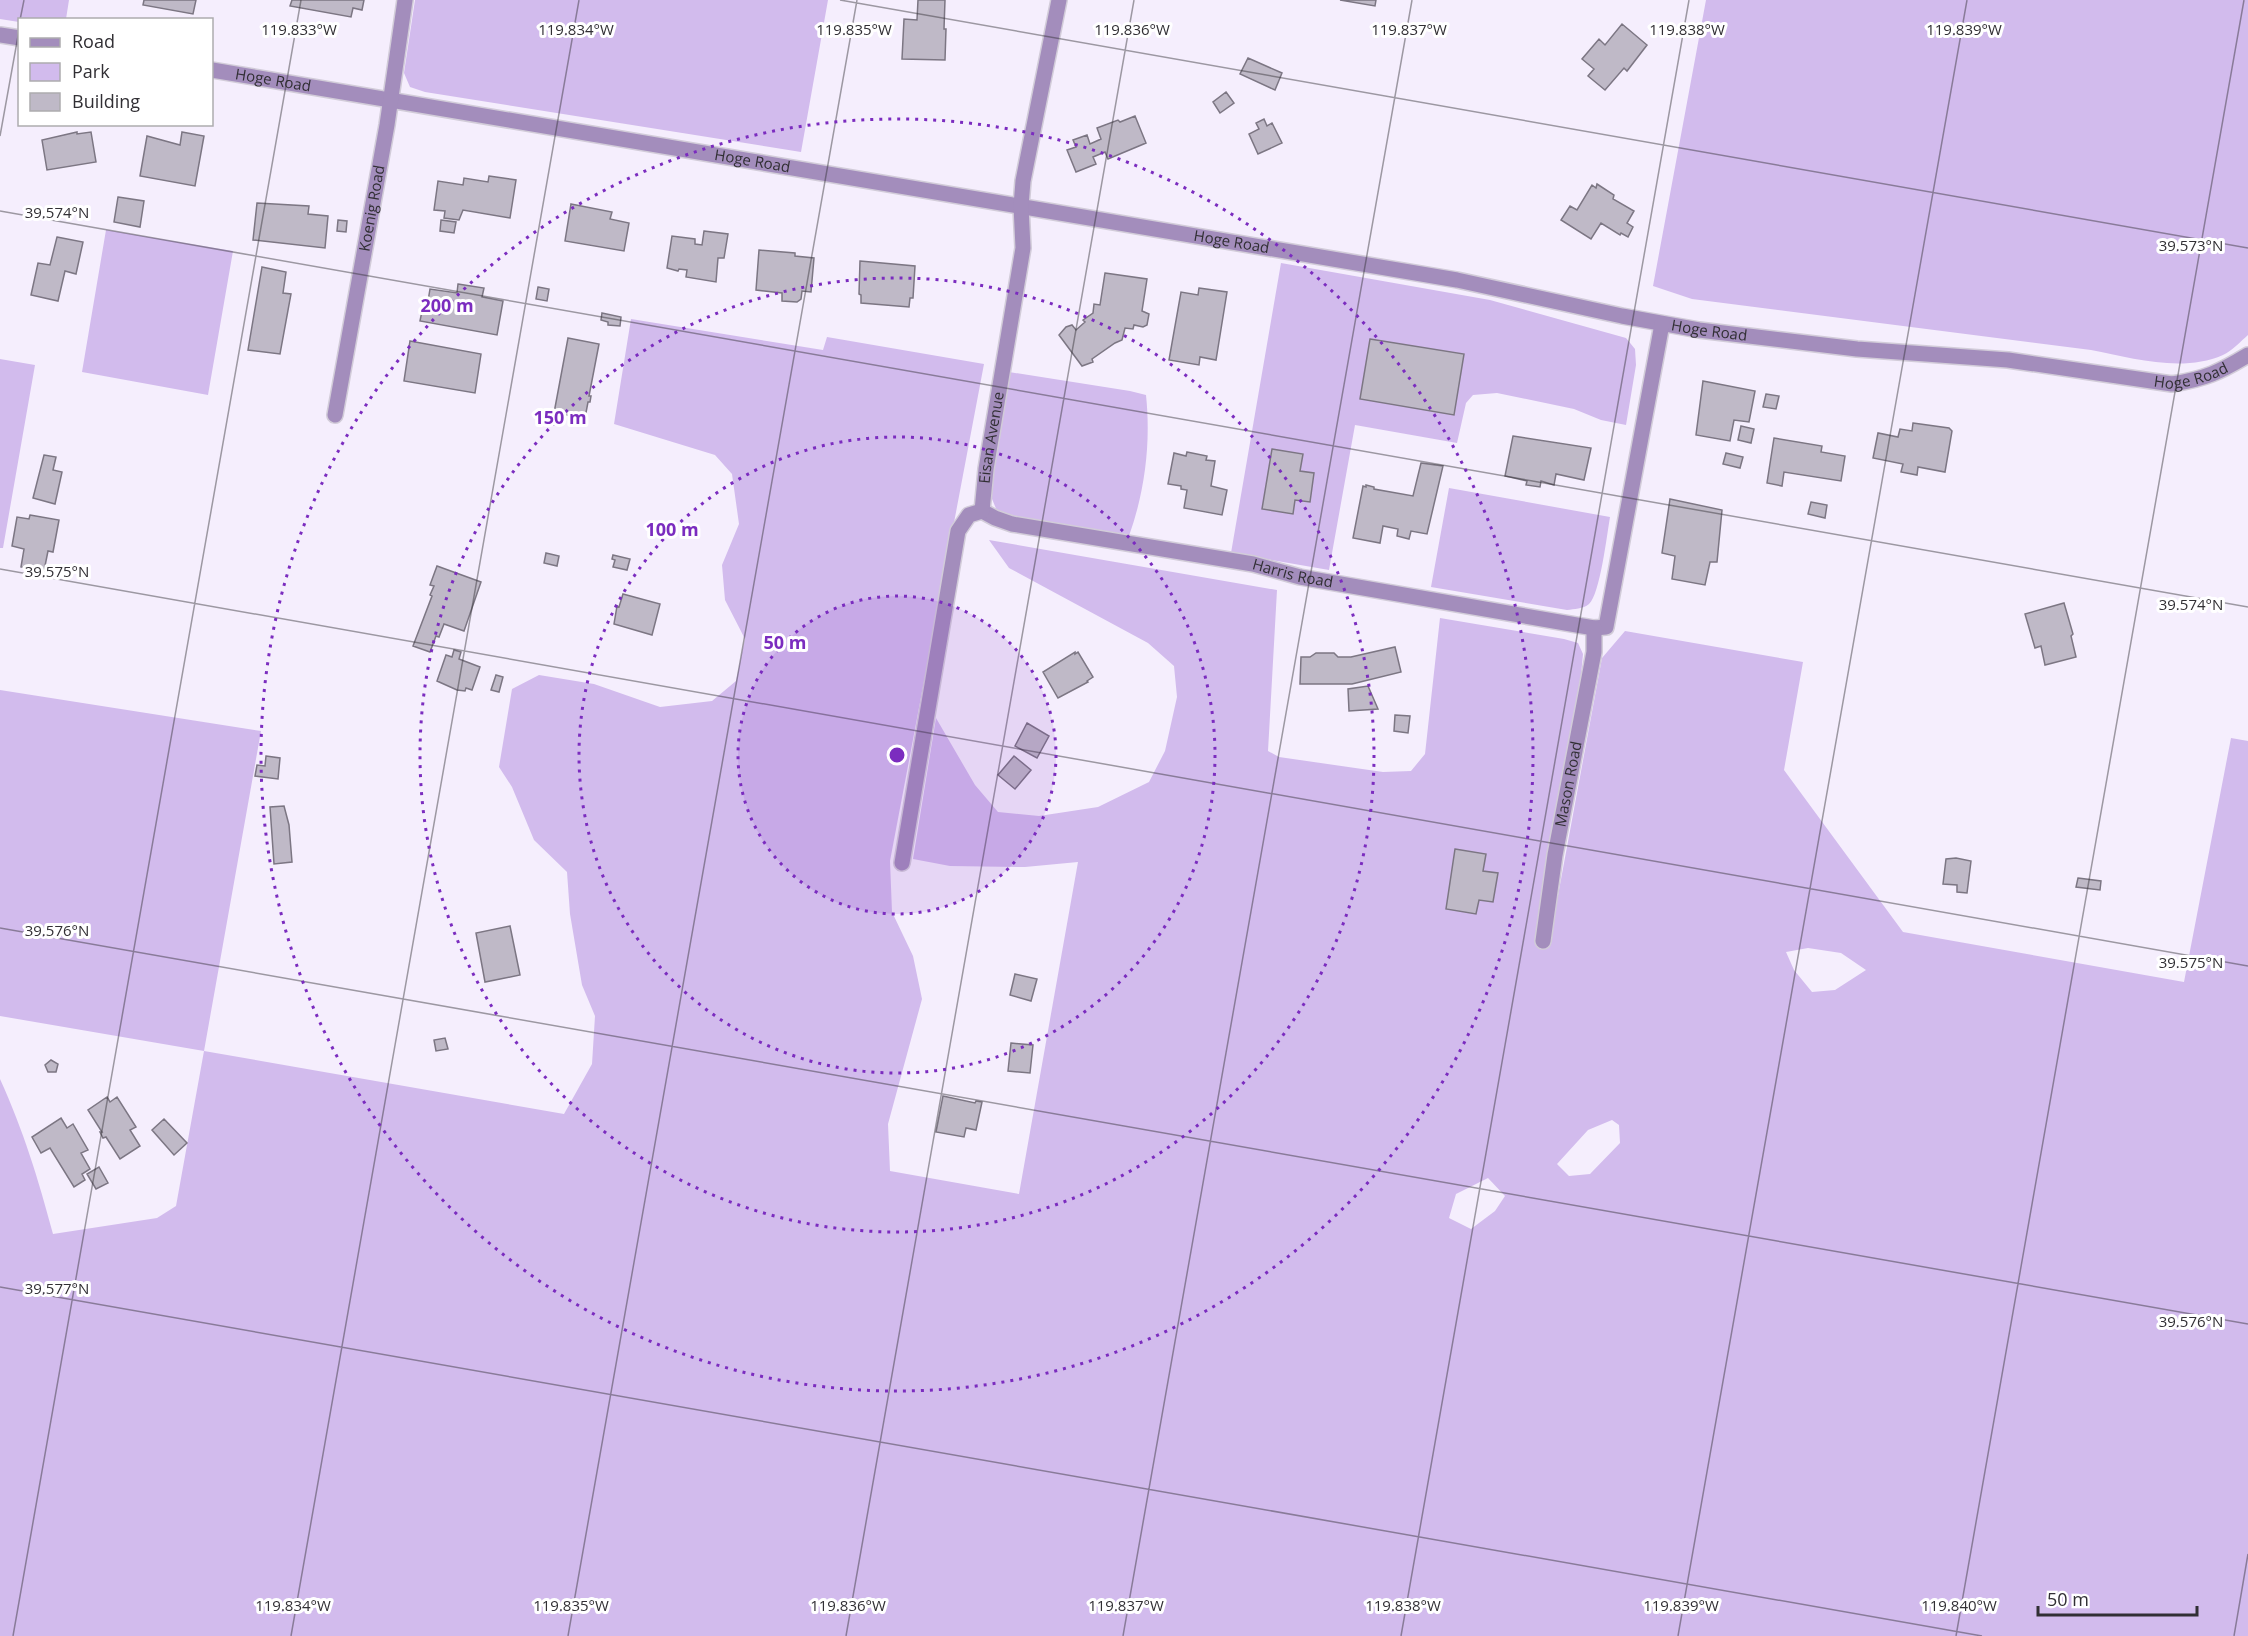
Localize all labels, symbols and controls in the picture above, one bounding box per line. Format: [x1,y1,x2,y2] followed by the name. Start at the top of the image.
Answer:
[18,18,213,126] legend
[261,19,337,39] text: 119.833°W
[538,19,614,39] text: 119.834°W
[816,19,892,39] text: 119.835°W
[1094,19,1170,39] text: 119.836°W
[1371,19,1447,39] text: 119.837°W
[1649,19,1725,39] text: 119.838°W
[1926,19,2002,39] text: 119.839°W
[72,29,115,53] text: Road
[72,59,110,83] text: Park
[234,63,313,96] street label: Hoge Road
[72,89,140,113] text: Building
[713,144,792,176] street label: Hoge Road
[354,163,389,253] street label: Koenig Road
[25,202,89,222] text: 39.574°N
[1192,225,1271,257] street label: Hoge Road
[2159,235,2223,255] text: 39.573°N
[420,293,474,317] text: 200 m
[1670,314,1748,345] street label: Hoge Road
[2153,357,2231,393] street label: Hoge Road
[974,390,1008,484] street label: Eisan Avenue
[533,405,587,429] text: 150 m
[645,517,699,541] text: 100 m
[1250,553,1335,592] street label: Harris Road
[25,561,89,581] text: 39.575°N
[2159,594,2223,614] text: 39.574°N
[764,630,806,654] text: 50 m
[1550,739,1586,829] street label: Mason Road
[887,745,907,765] centre of rings
[25,920,89,940] text: 39.576°N
[2159,952,2223,972] text: 39.575°N
[25,1278,89,1298] text: 39.577°N
[2159,1311,2223,1331] text: 39.576°N
[2038,1579,2197,1617] scale bar
[2047,1587,2089,1611] text: 50 m
[255,1595,331,1615] text: 119.834°W
[533,1595,609,1615] text: 119.835°W
[810,1595,886,1615] text: 119.836°W
[1088,1595,1164,1615] text: 119.837°W
[1365,1595,1441,1615] text: 119.838°W
[1643,1595,1719,1615] text: 119.839°W
[1921,1595,1997,1615] text: 119.840°W

